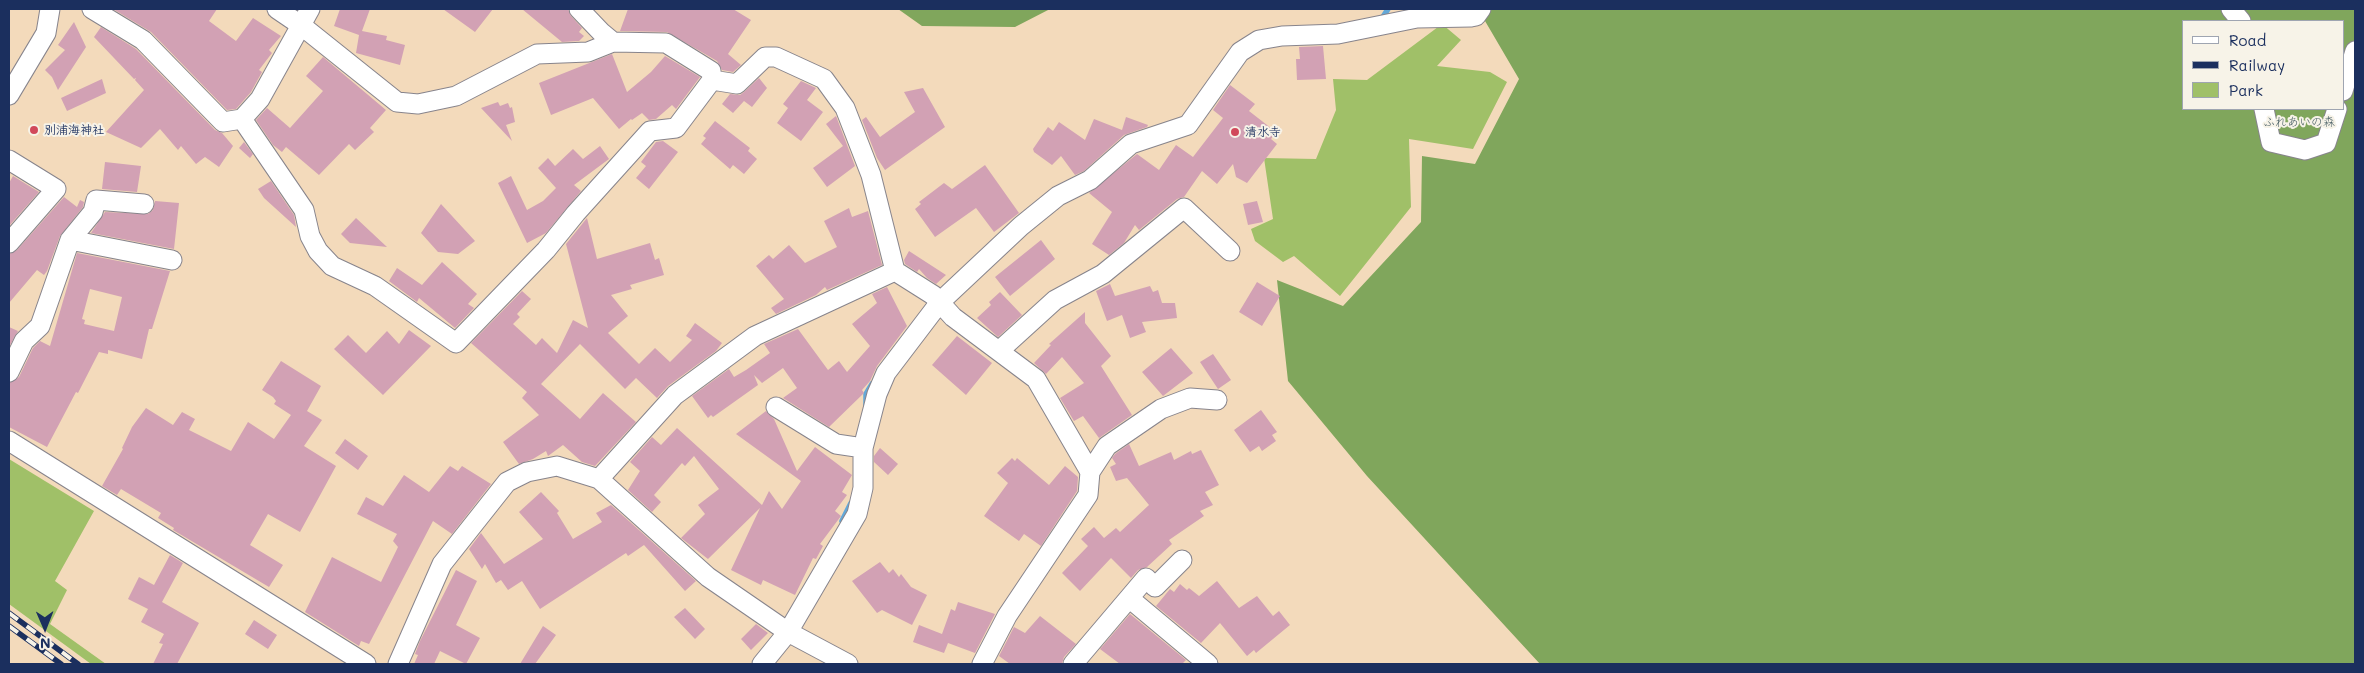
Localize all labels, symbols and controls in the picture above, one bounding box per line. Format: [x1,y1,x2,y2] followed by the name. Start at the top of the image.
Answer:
[2182,20,2344,110] legend
[2229,30,2266,50] text: Road
[2229,55,2285,75] text: Railway
[2229,80,2263,100] text: Park
[2263,115,2335,129] park label: ふれあいの森
[44,123,104,137] place label: 別浦海神社
[28,124,40,136] marker: 別浦海神社
[1245,125,1281,139] place label: 清水寺
[1229,126,1241,138] marker: 清水寺
[20,603,70,653] north arrow
[40,634,51,653] text: N

